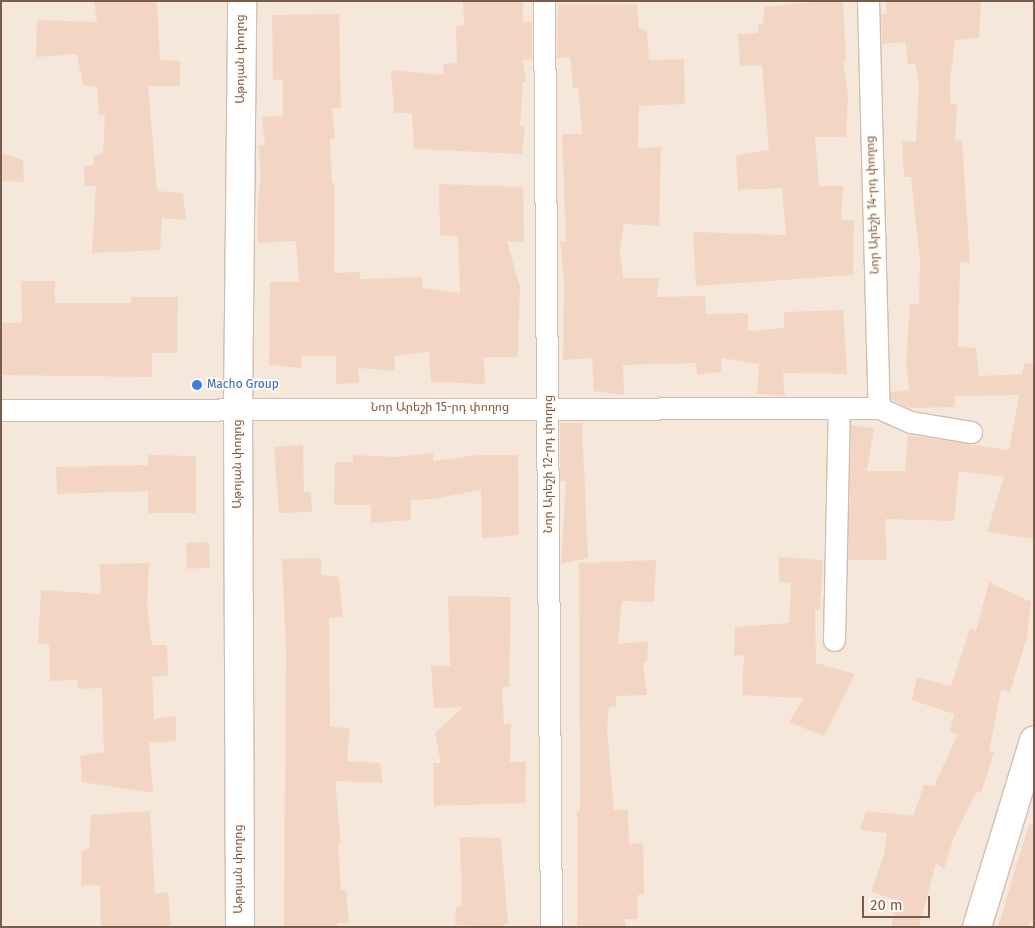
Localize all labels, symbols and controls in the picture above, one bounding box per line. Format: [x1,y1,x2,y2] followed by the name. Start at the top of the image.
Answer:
[234,14,248,104] street label: Աթոյան փողոց
[863,135,883,275] street label: Նոր Արեշի 14-րդ փողոց
[207,378,279,392] place label: Macho Group
[191,379,203,391] marker: Macho Group
[542,395,556,533] street label: Նոր Արեշի 12-րդ փողոց
[371,401,509,415] street label: Նոր Արեշի 15-րդ փողոց
[231,419,245,509] street label: Աթոյան փողոց
[232,824,246,914] street label: Աթոյան փողոց
[865,886,932,918] scale bar
[870,896,903,914] text: 20 m

